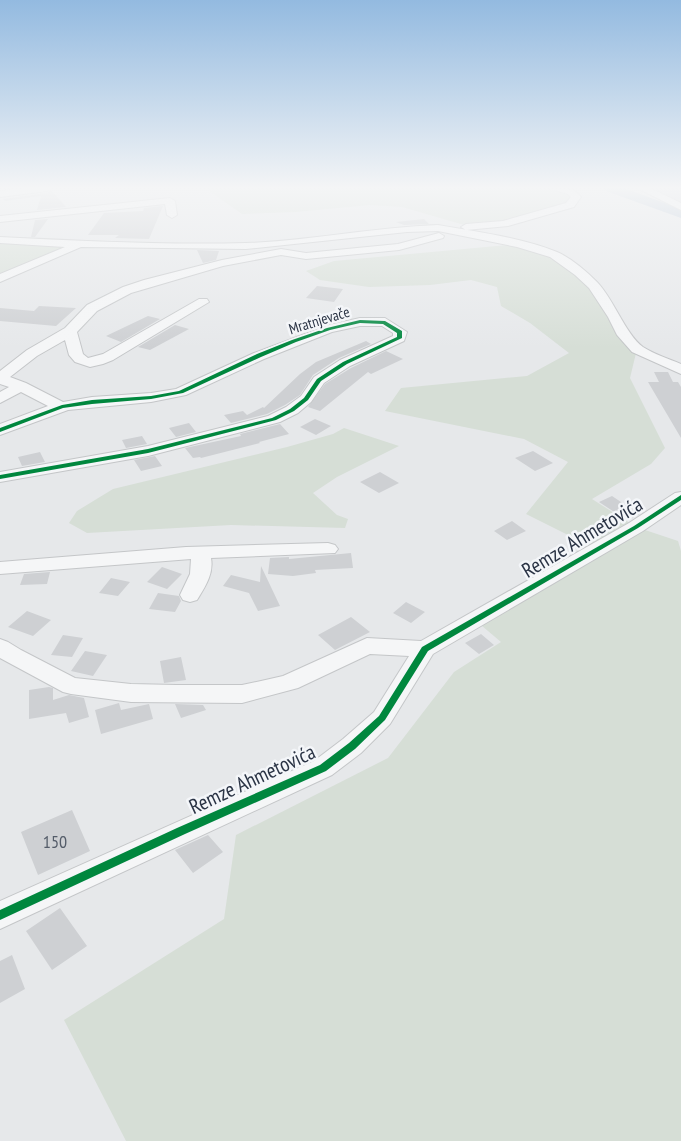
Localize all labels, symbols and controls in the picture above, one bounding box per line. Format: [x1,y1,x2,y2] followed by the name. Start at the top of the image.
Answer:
[286,302,352,338] street label: Mratnjevače
[517,490,647,584] street label: Remze Ahmetovića
[185,738,319,820] street label: Remze Ahmetovića
[43,830,67,853] house number: 150

